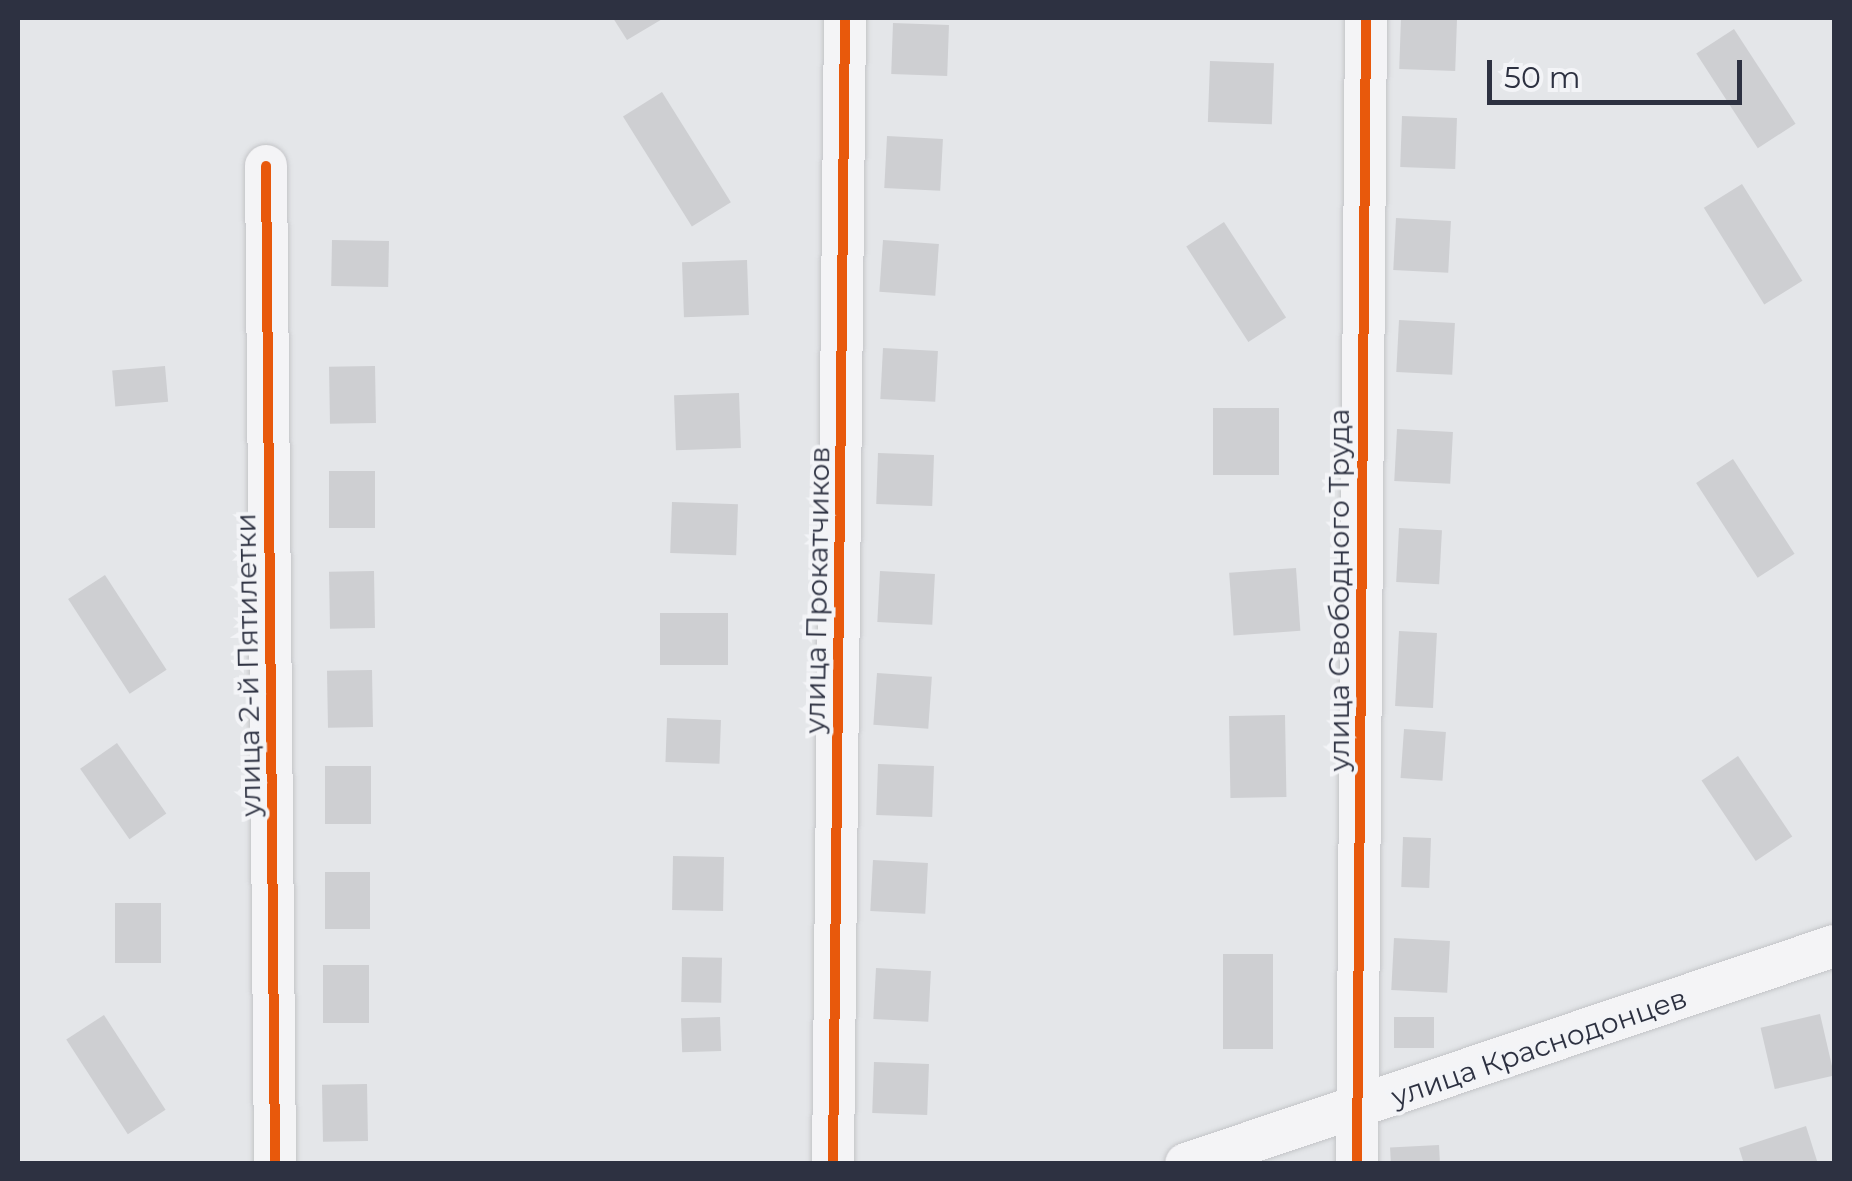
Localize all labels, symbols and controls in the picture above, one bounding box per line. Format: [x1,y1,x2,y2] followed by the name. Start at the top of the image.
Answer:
[1492,40,1747,102] scale bar
[1504,59,1581,96] text: 50 m
[1322,409,1356,771] street label: улица Свободного Труда
[798,446,836,734] street label: улица Прокатчиков
[229,513,267,817] street label: улица 2-й Пятилетки
[1387,981,1691,1113] street label: улица Краснодонцев

